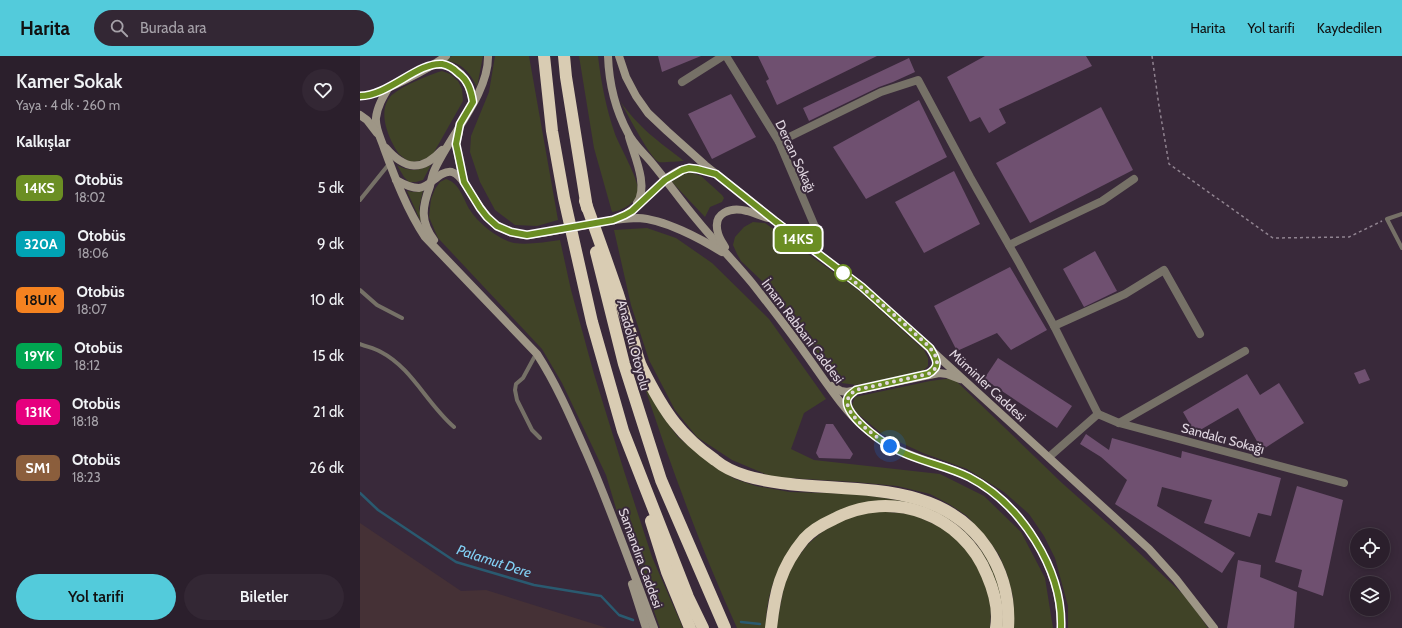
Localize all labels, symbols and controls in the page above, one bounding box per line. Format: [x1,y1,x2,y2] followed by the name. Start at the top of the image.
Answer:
[94,10,374,46] search box
[20,17,70,40] text: Harita
[108,17,130,39] icon: search
[140,19,207,37] text: Burada ara
[1190,19,1225,37] text: Harita
[1247,19,1295,37] text: Yol tarifi
[1317,19,1382,37] text: Kaydedilen
[302,69,344,111] button: heart
[16,70,122,93] text: Kamer Sokak
[16,97,120,113] text: Yaya · 4 dk · 260 m
[772,117,820,195] street label: Dercan Sokağı
[16,133,70,151] text: Kalkışlar
[75,171,123,189] text: Otobüs
[24,179,55,197] text: 14KS
[317,179,344,197] text: 5 dk
[75,189,105,205] text: 18:02
[770,226,826,252] line badge: 14KS
[77,227,126,245] text: Otobüs
[783,230,813,248] text: 14KS
[24,235,57,253] text: 320A
[317,235,344,253] text: 9 dk
[77,245,109,261] text: 18:06
[834,264,852,282] unlabelled marker
[759,276,847,386] street label: İmam Rabbani Caddesi
[76,283,125,301] text: Otobüs
[24,291,56,309] text: 18UK
[310,291,344,309] text: 10 dk
[614,298,654,392] street label: Anadolu Otoyolu
[76,301,107,317] text: 18:07
[74,339,123,357] text: Otobüs
[946,345,1030,425] street label: Müminler Caddesi
[24,347,54,365] text: 19YK
[313,347,344,365] text: 15 dk
[74,357,100,373] text: 18:12
[72,395,120,413] text: Otobüs
[25,403,51,421] text: 131K
[313,403,344,421] text: 21 dk
[72,413,99,429] text: 18:18
[1180,419,1266,457] street label: Sandalcı Sokağı
[880,436,900,456] your location
[72,451,120,469] text: Otobüs
[26,459,50,477] text: SM1
[309,459,344,477] text: 26 dk
[72,469,101,485] text: 18:23
[615,506,667,610] street label: Samandıra Caddesi
[1350,528,1390,616] map controls
[1350,528,1390,568] button: locate
[454,540,534,582] water label: Palamut Dere
[16,574,176,620] button: Yol tarifi
[184,574,344,620] button: Biletler
[1350,576,1390,616] button: layers

